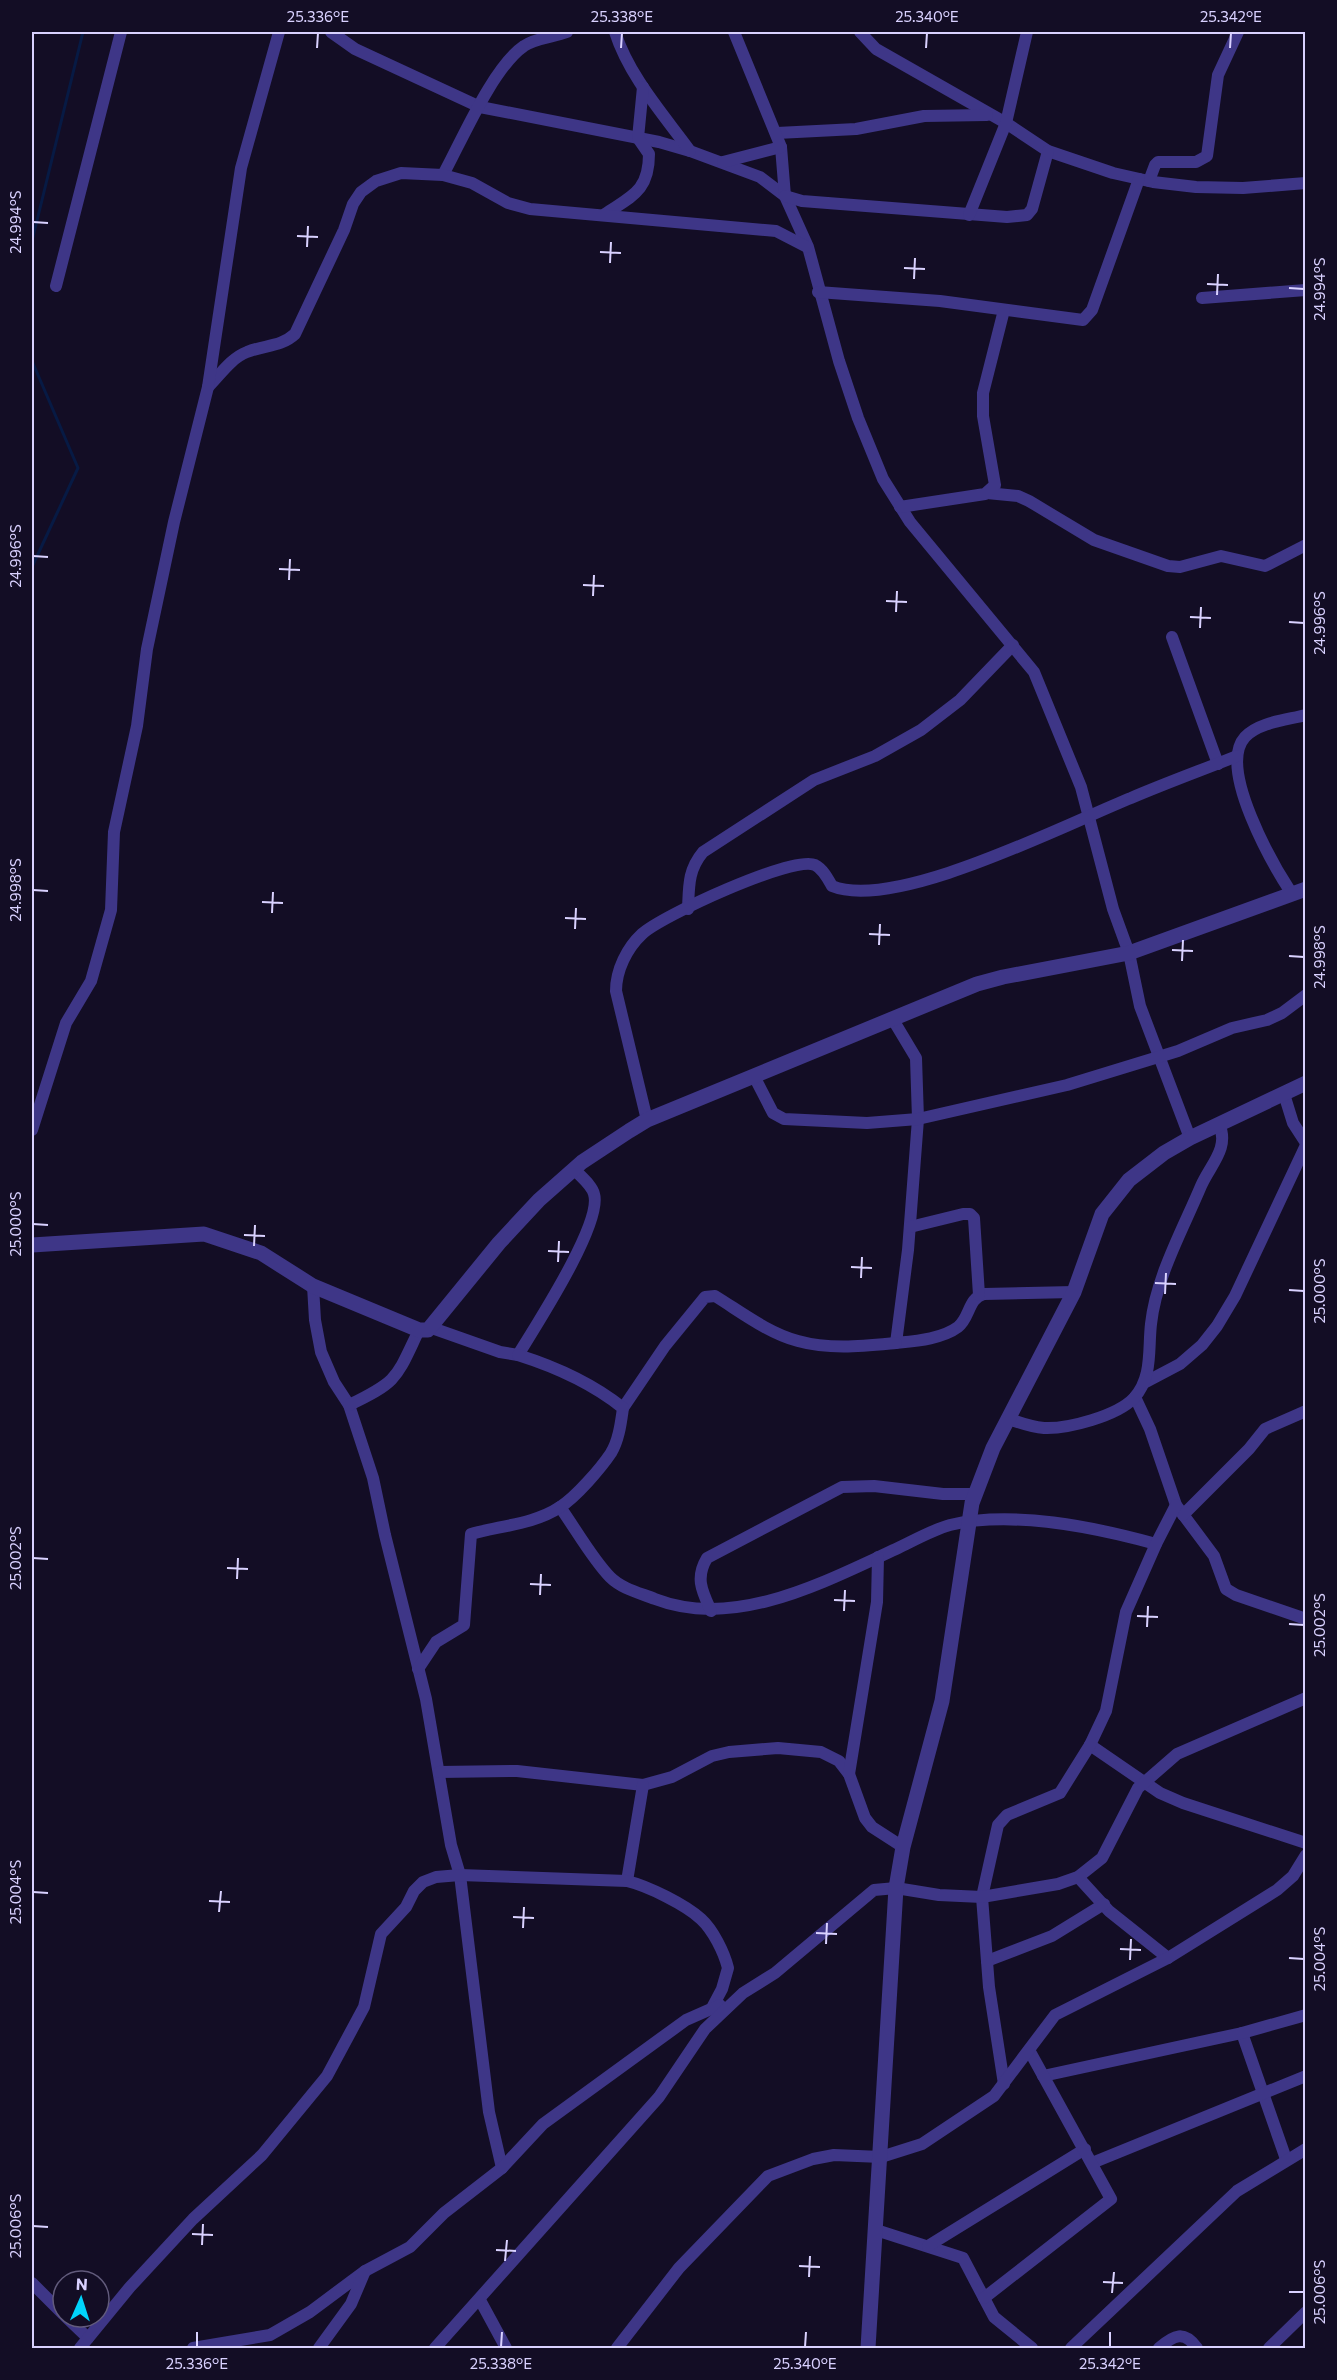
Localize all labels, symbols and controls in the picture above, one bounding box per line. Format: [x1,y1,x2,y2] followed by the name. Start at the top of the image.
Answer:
[287,7,349,25] text: 25.336°E
[591,7,653,25] text: 25.338°E
[895,7,959,25] text: 25.340°E
[1200,7,1262,25] text: 25.342°E
[6,190,24,254] text: 24.994°S
[1310,257,1328,321] text: 24.994°S
[6,524,24,588] text: 24.996°S
[1310,591,1328,655] text: 24.996°S
[6,858,24,922] text: 24.998°S
[1310,925,1328,989] text: 24.998°S
[6,1191,24,1257] text: 25.000°S
[1310,1258,1328,1324] text: 25.000°S
[6,1526,24,1590] text: 25.002°S
[1310,1593,1328,1657] text: 25.002°S
[6,1860,24,1924] text: 25.004°S
[1310,1927,1328,1991] text: 25.004°S
[6,2194,24,2258] text: 25.006°S
[1310,2260,1328,2324] text: 25.006°S
[51,2269,111,2329] north arrow
[75,2274,88,2293] text: N
[166,2354,228,2372] text: 25.336°E
[470,2354,532,2372] text: 25.338°E
[773,2354,837,2372] text: 25.340°E
[1079,2354,1141,2372] text: 25.342°E

